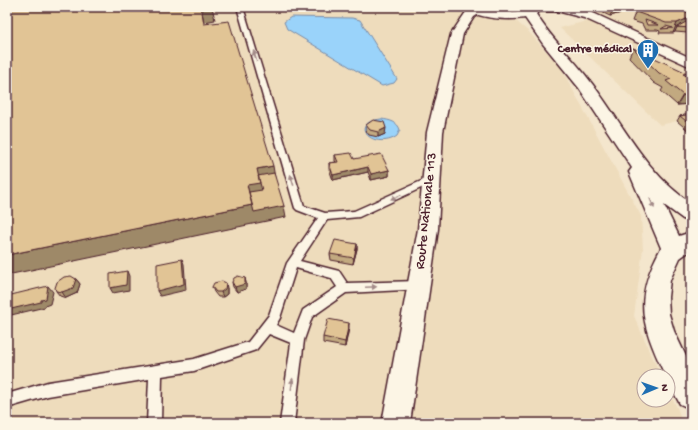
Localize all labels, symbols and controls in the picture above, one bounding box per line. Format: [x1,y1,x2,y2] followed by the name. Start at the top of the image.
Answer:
[635,37,661,70] building icon: Centre médical
[557,43,632,57] place label: Centre médical
[252,49,258,61] one-way arrow
[412,152,442,270] street label: Route Nationale 113
[289,174,295,186] one-way arrow
[391,194,402,200] one-way arrow
[649,198,655,210] one-way arrow
[365,284,377,291] one-way arrow
[636,368,676,408] north arrow
[289,378,295,390] one-way arrow
[658,384,670,392] text: N

